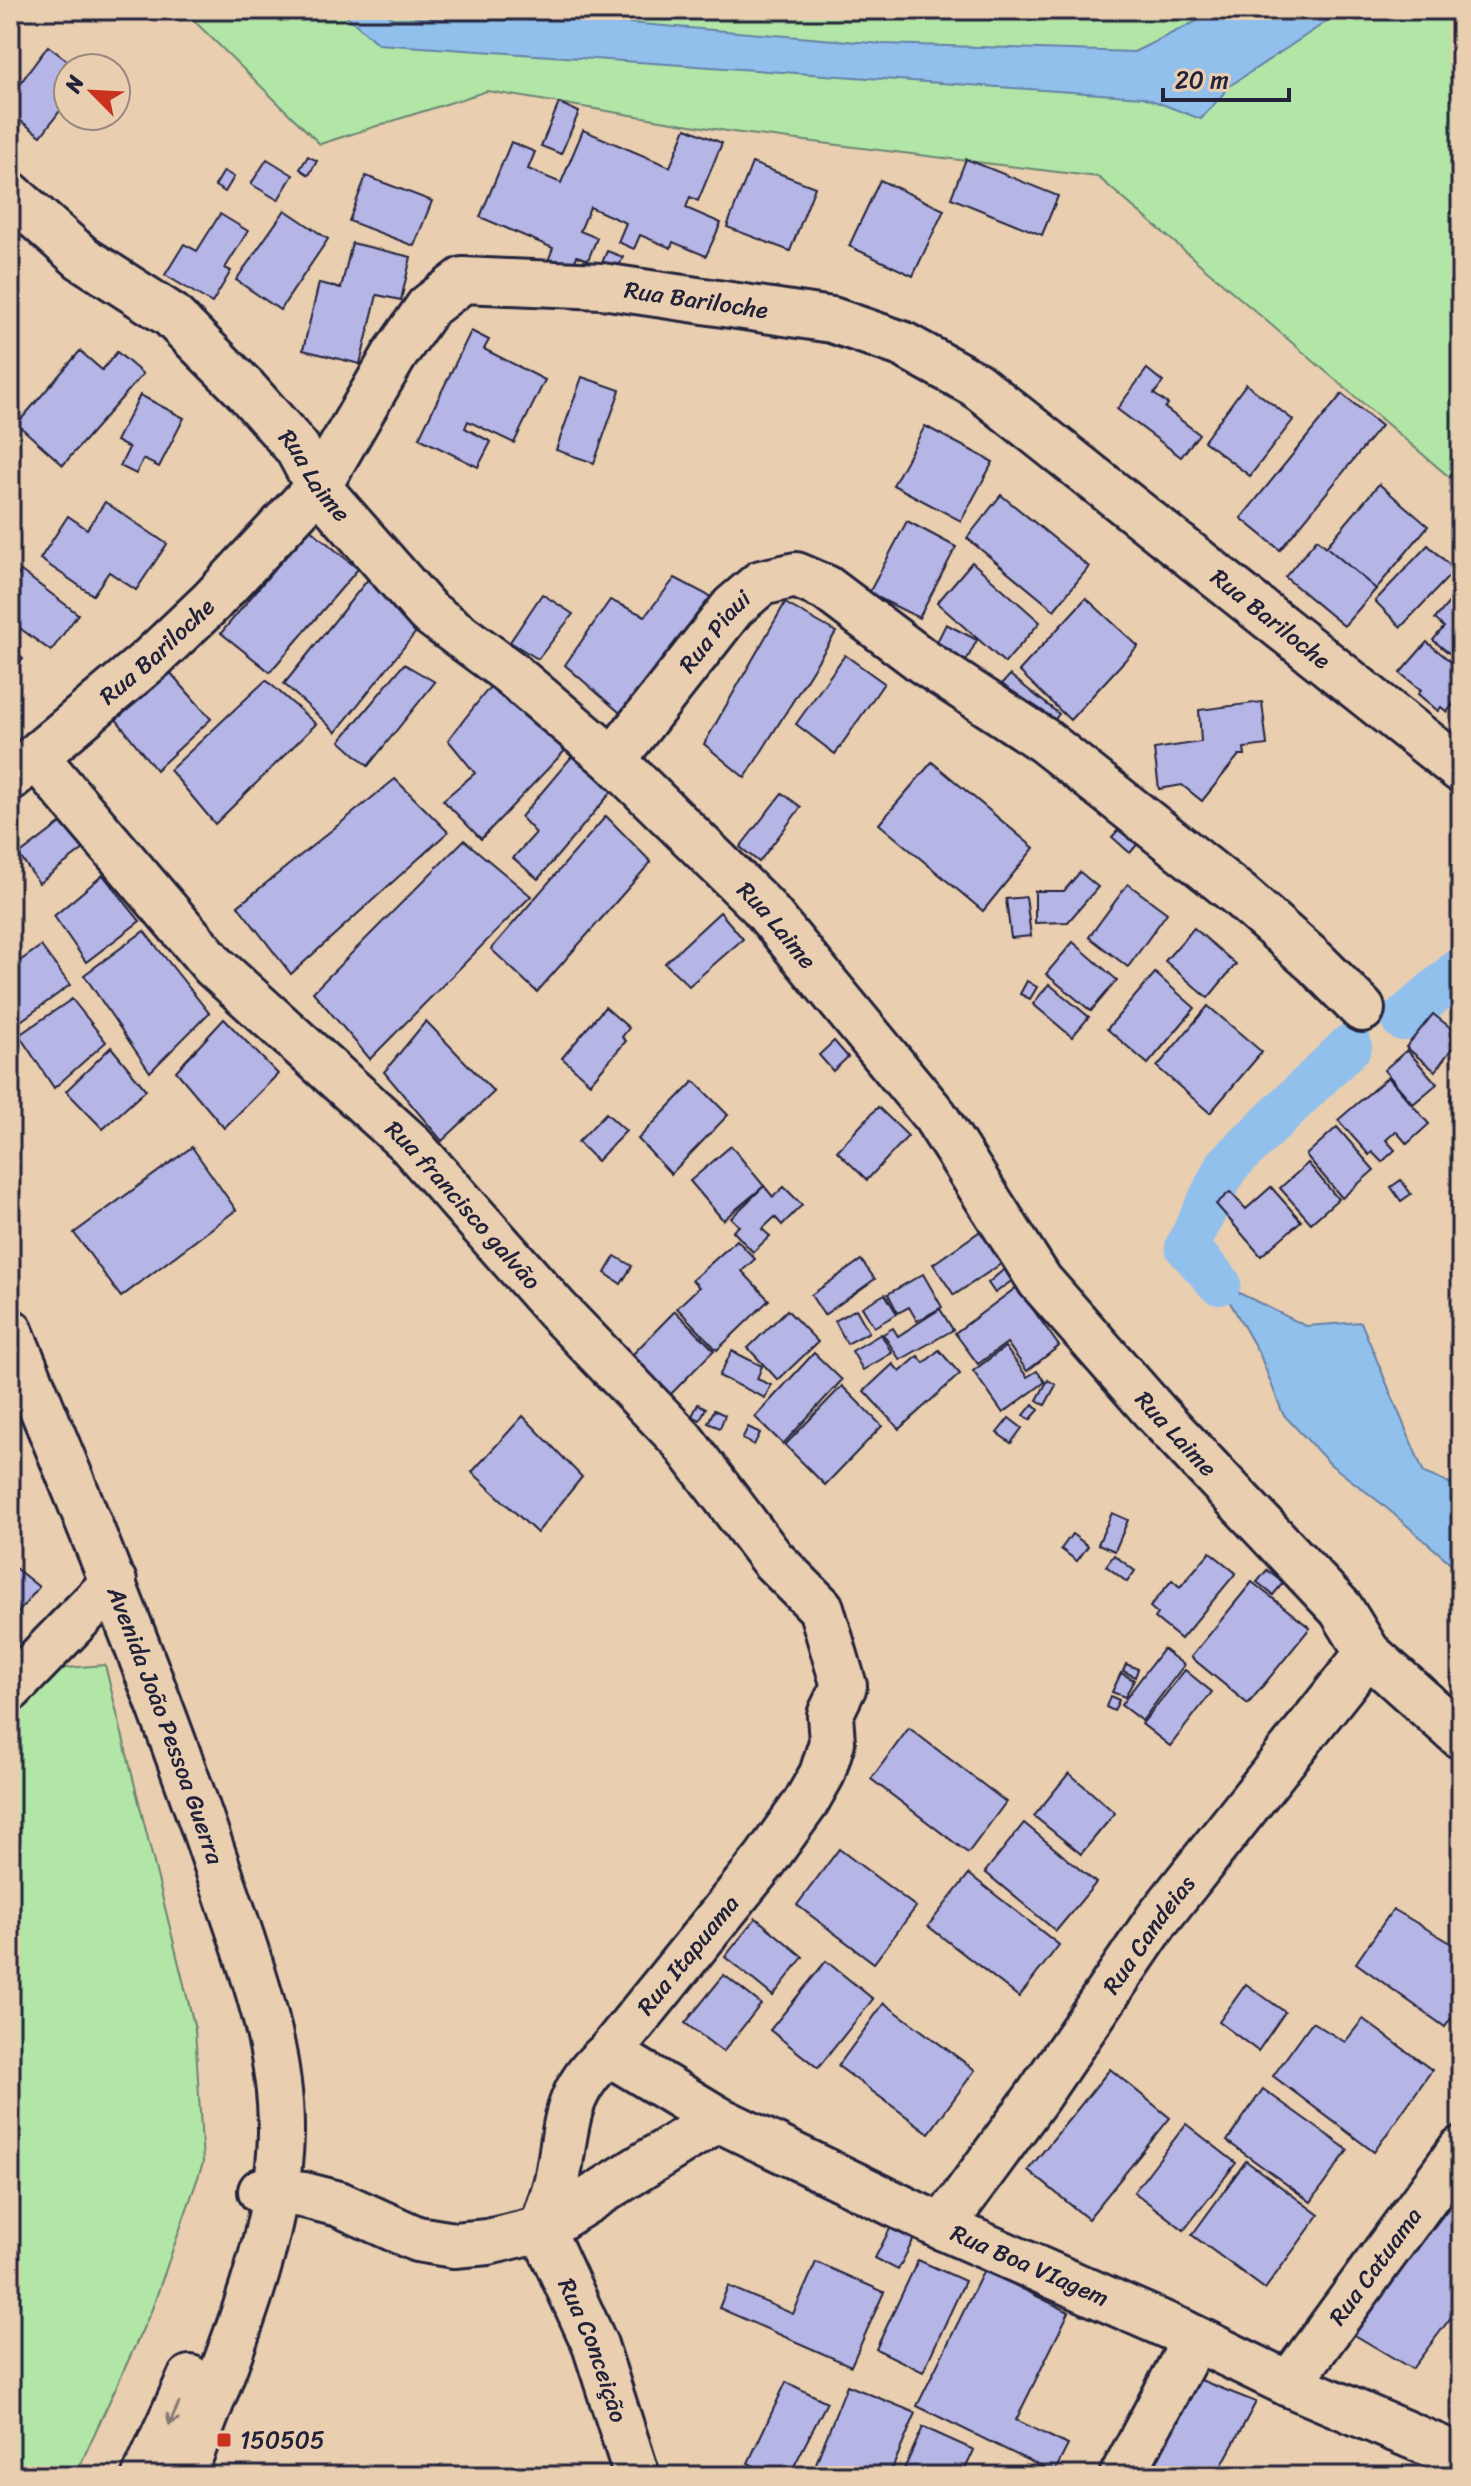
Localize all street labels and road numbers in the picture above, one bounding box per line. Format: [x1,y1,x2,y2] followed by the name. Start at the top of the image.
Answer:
[621,269,771,331] street label: Rua Bariloche
[268,419,361,532] street label: Rua Laime
[1201,557,1341,681] street label: Rua Bariloche
[667,579,761,682] street label: Rua Piaui
[89,587,225,716] street label: Rua Bariloche
[727,871,827,979] street label: Rua Laime
[375,1109,551,1300] street label: Rua francisco galvão
[1124,1381,1228,1487] street label: Rua Laime
[94,1579,236,1871] street label: Avenida João Pessoa Guerra
[1091,1865,1206,2003] street label: Rua Candeias
[626,1885,750,2025] street label: Rua Itapuama
[1317,2198,1433,2335] street label: Rua Catuama
[944,2212,1116,2319] street label: Rua Boa VIagem
[546,2271,640,2428] street label: Rua Conceição

